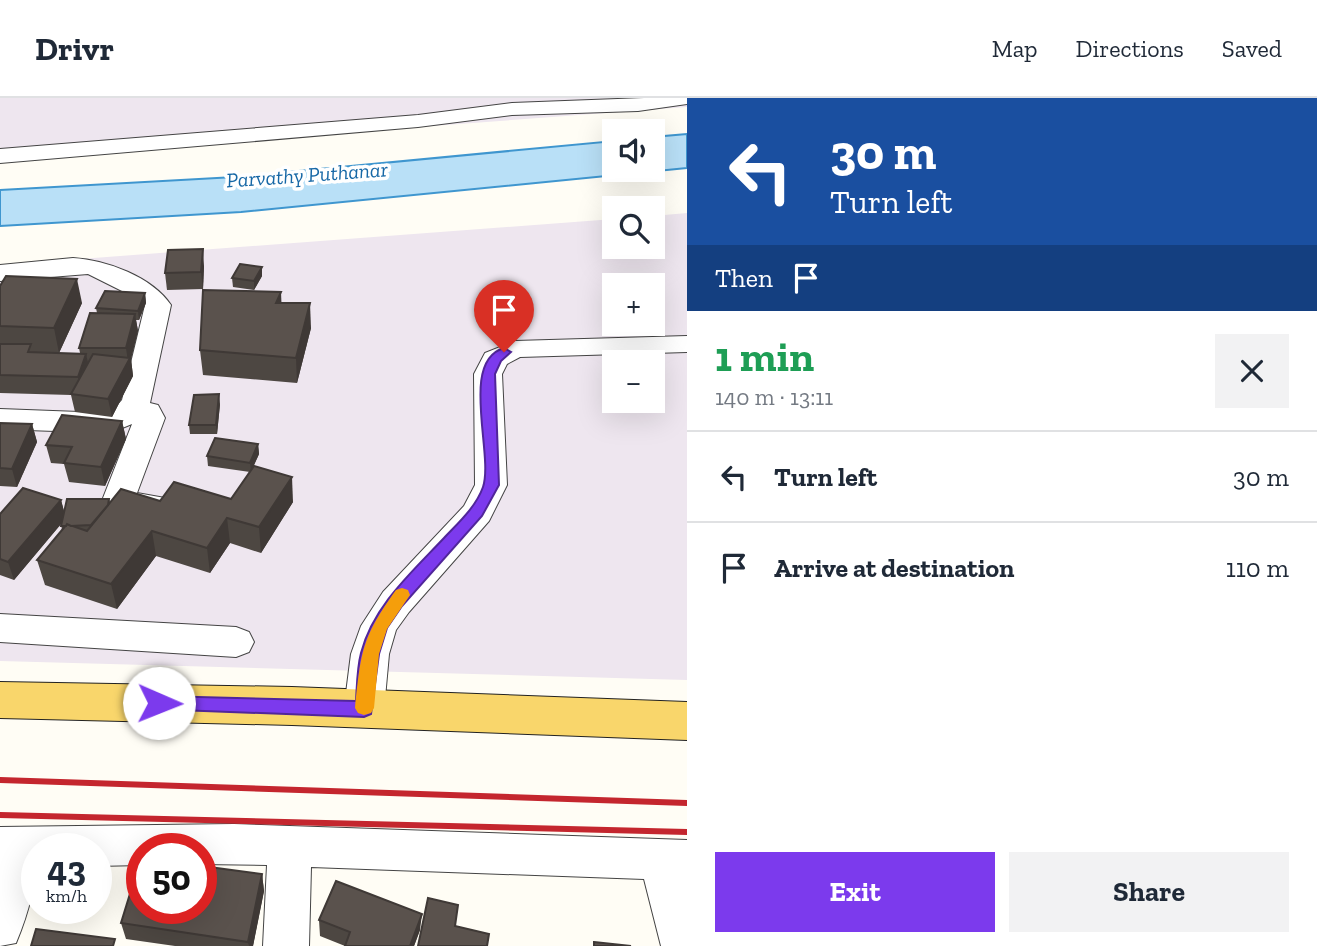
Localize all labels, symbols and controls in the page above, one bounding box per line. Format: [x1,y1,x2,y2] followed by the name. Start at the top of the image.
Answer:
[35,29,114,68] text: Drivr
[992,34,1038,63] text: Map
[1076,34,1184,63] text: Directions
[1222,34,1282,63] text: Saved
[602,119,665,413] map controls
[602,119,665,182] button: sound
[830,123,936,182] text: 30 m
[715,126,806,217] icon: left
[225,156,389,193] water label: Parvathy Puthanar
[830,183,952,221] text: Turn left
[602,196,665,259] button: search
[787,259,825,297] icon: arrive
[715,262,773,294] text: Then
[602,273,665,336] button: +
[474,280,534,352] pin
[485,291,523,329] icon: arrive
[715,331,814,382] text: 1 min
[1215,334,1289,408] button: close
[602,350,665,413] button: −
[715,383,833,411] text: 140 m · 13:11
[715,458,753,496] icon: left
[774,461,877,493] text: Turn left
[1233,461,1289,493] text: 30 m
[715,549,753,587] icon: arrive
[774,552,1014,584] text: Arrive at destination
[1226,552,1289,584] text: 110 m
[122,666,196,740] position arrow
[126,833,217,924] speed limit sign: 50
[47,848,86,890] text: 43
[715,852,995,932] button: Exit
[1009,852,1289,932] button: Share
[46,885,87,907] text: km/h

